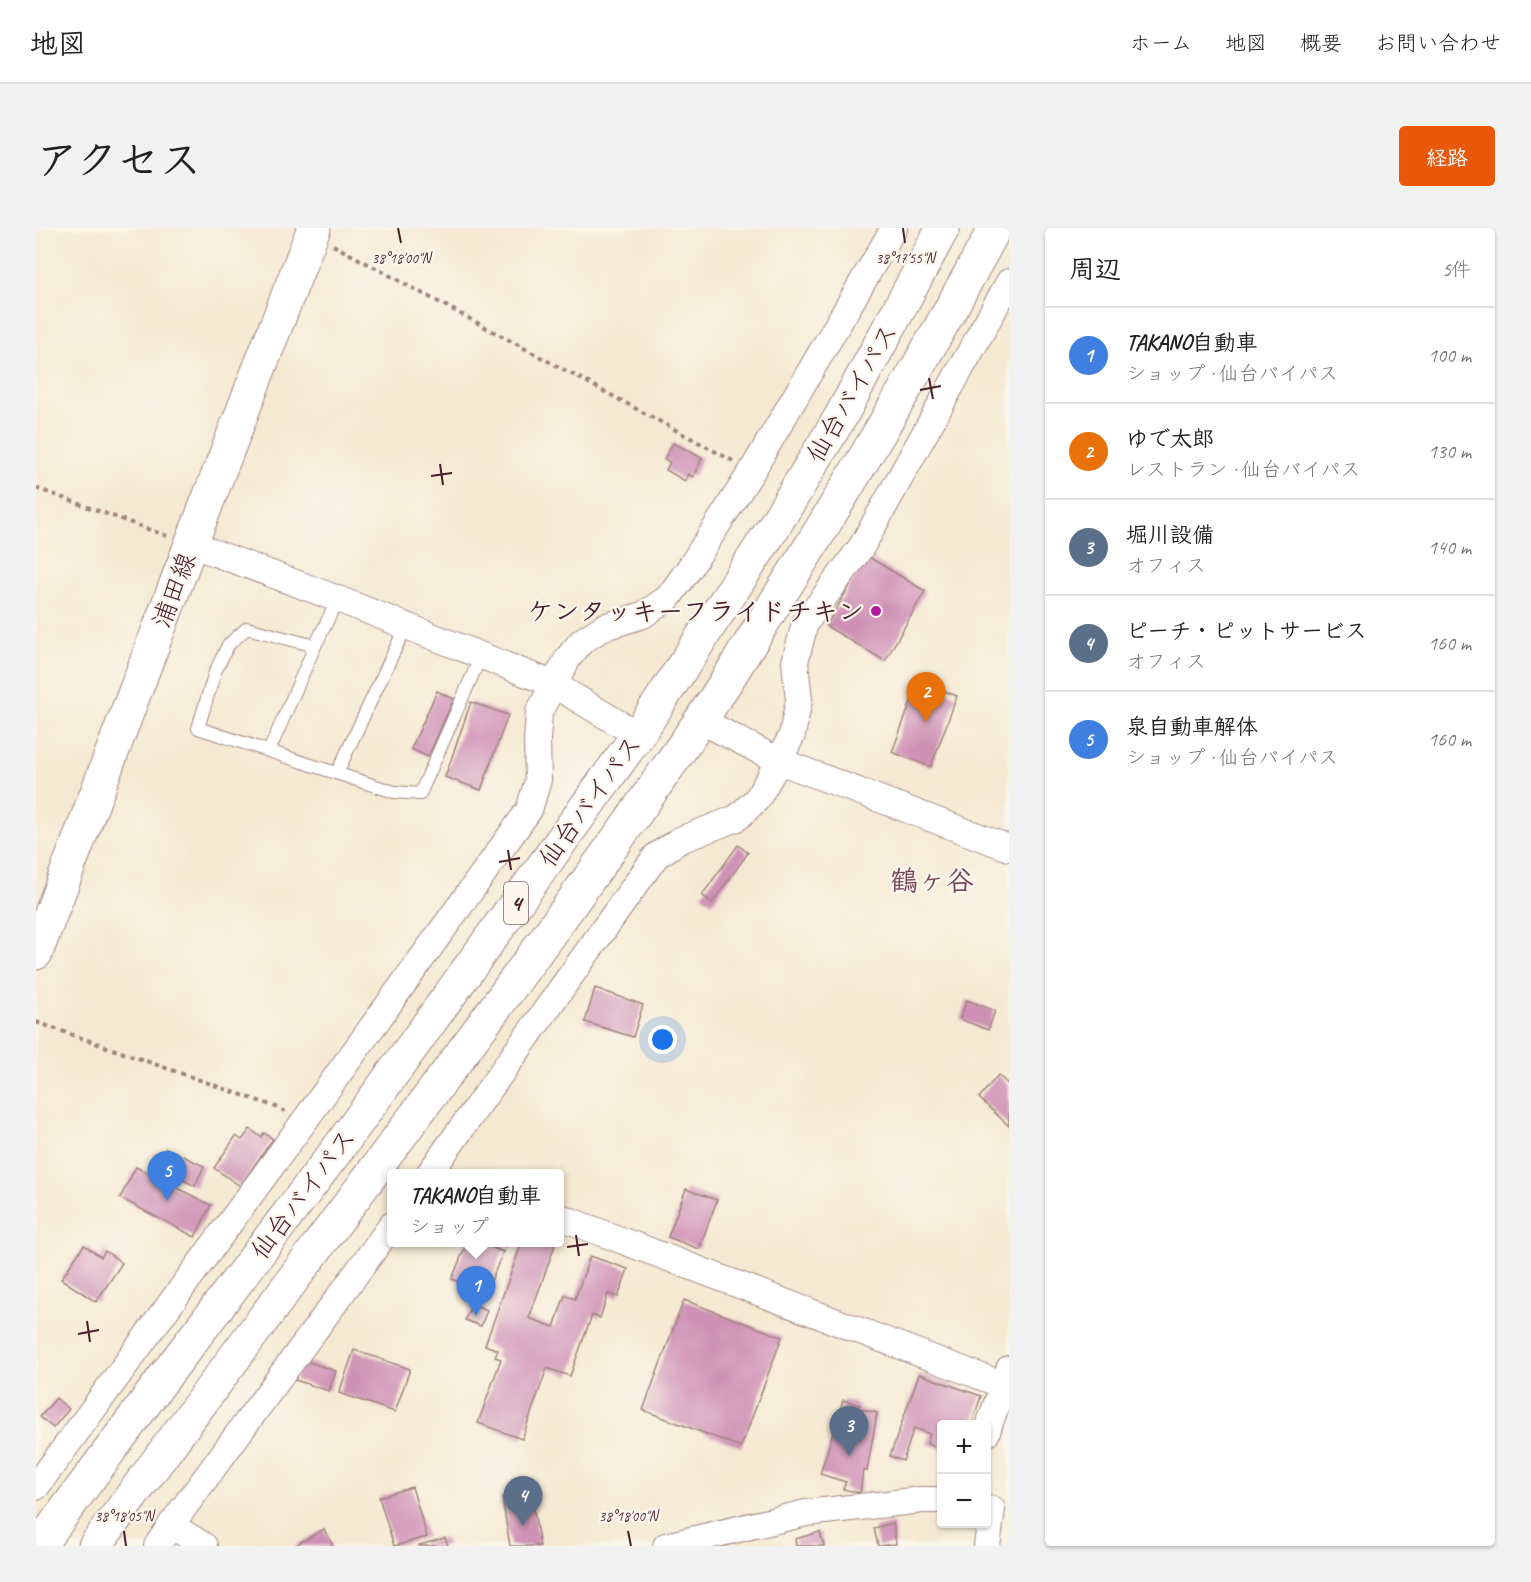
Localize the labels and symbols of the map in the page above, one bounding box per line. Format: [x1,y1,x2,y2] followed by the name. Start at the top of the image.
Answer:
[371,249,434,268] text: 38°18'00"N
[875,249,938,268] text: 38°17'55"N
[799,317,905,469] street label: 仙台バイパス
[145,548,203,632] street label: 浦田線
[528,595,864,628] place label: ケンタッキーフライドチキン
[869,604,883,618] marker: ケンタッキーフライドチキン
[906,672,946,722] pin: 2
[531,728,649,874] street label: 仙台バイパス
[890,863,974,898] district label: 鶴ヶ谷
[504,882,528,924] road number: 4
[648,1025,677,1054] your location
[243,1122,363,1266] street label: 仙台バイパス
[148,1152,186,1201] pin: 5
[456,1266,496,1316] pin: 1
[830,1406,868,1456] pin: 3
[504,1476,542,1526] pin: 4
[94,1507,157,1526] text: 38°18'05"N
[598,1507,661,1526] text: 38°18'00"N

